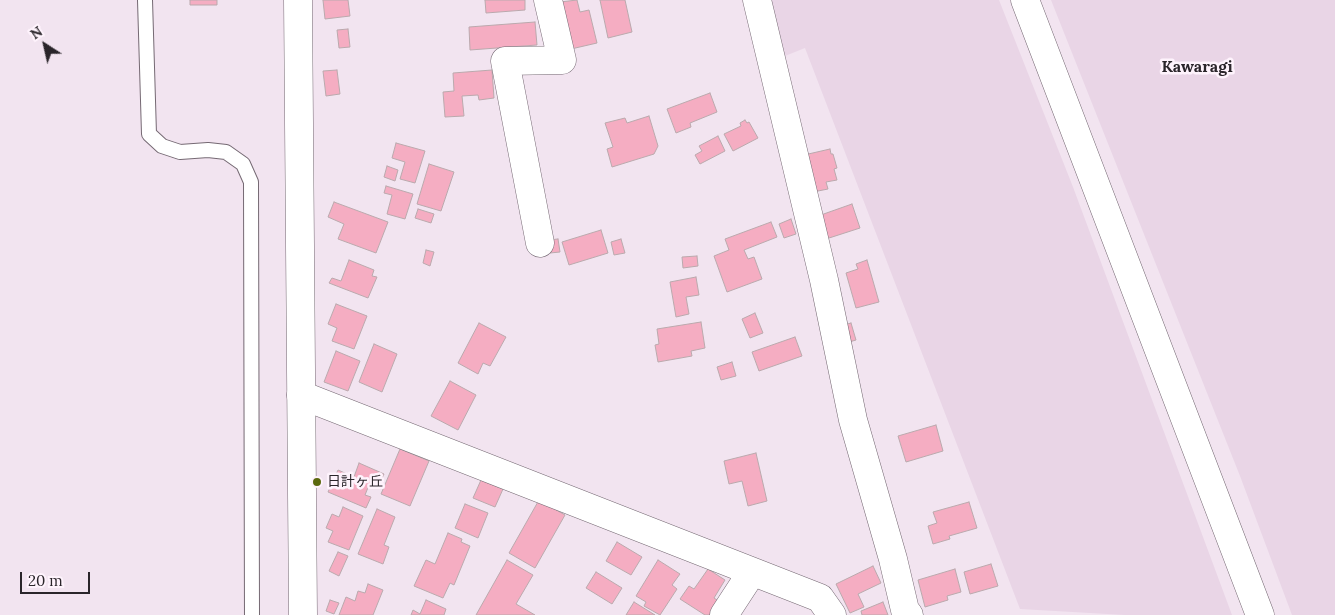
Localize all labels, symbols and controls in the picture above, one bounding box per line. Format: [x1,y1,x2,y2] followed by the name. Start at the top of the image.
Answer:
[20,20,70,70] north arrow
[27,22,46,43] text: N
[1161,57,1233,77] district label: Kawaragi
[327,474,383,490] place label: 日計ヶ丘
[311,476,323,488] marker: 日計ヶ丘
[22,562,92,594] scale bar
[28,571,63,590] text: 20 m

